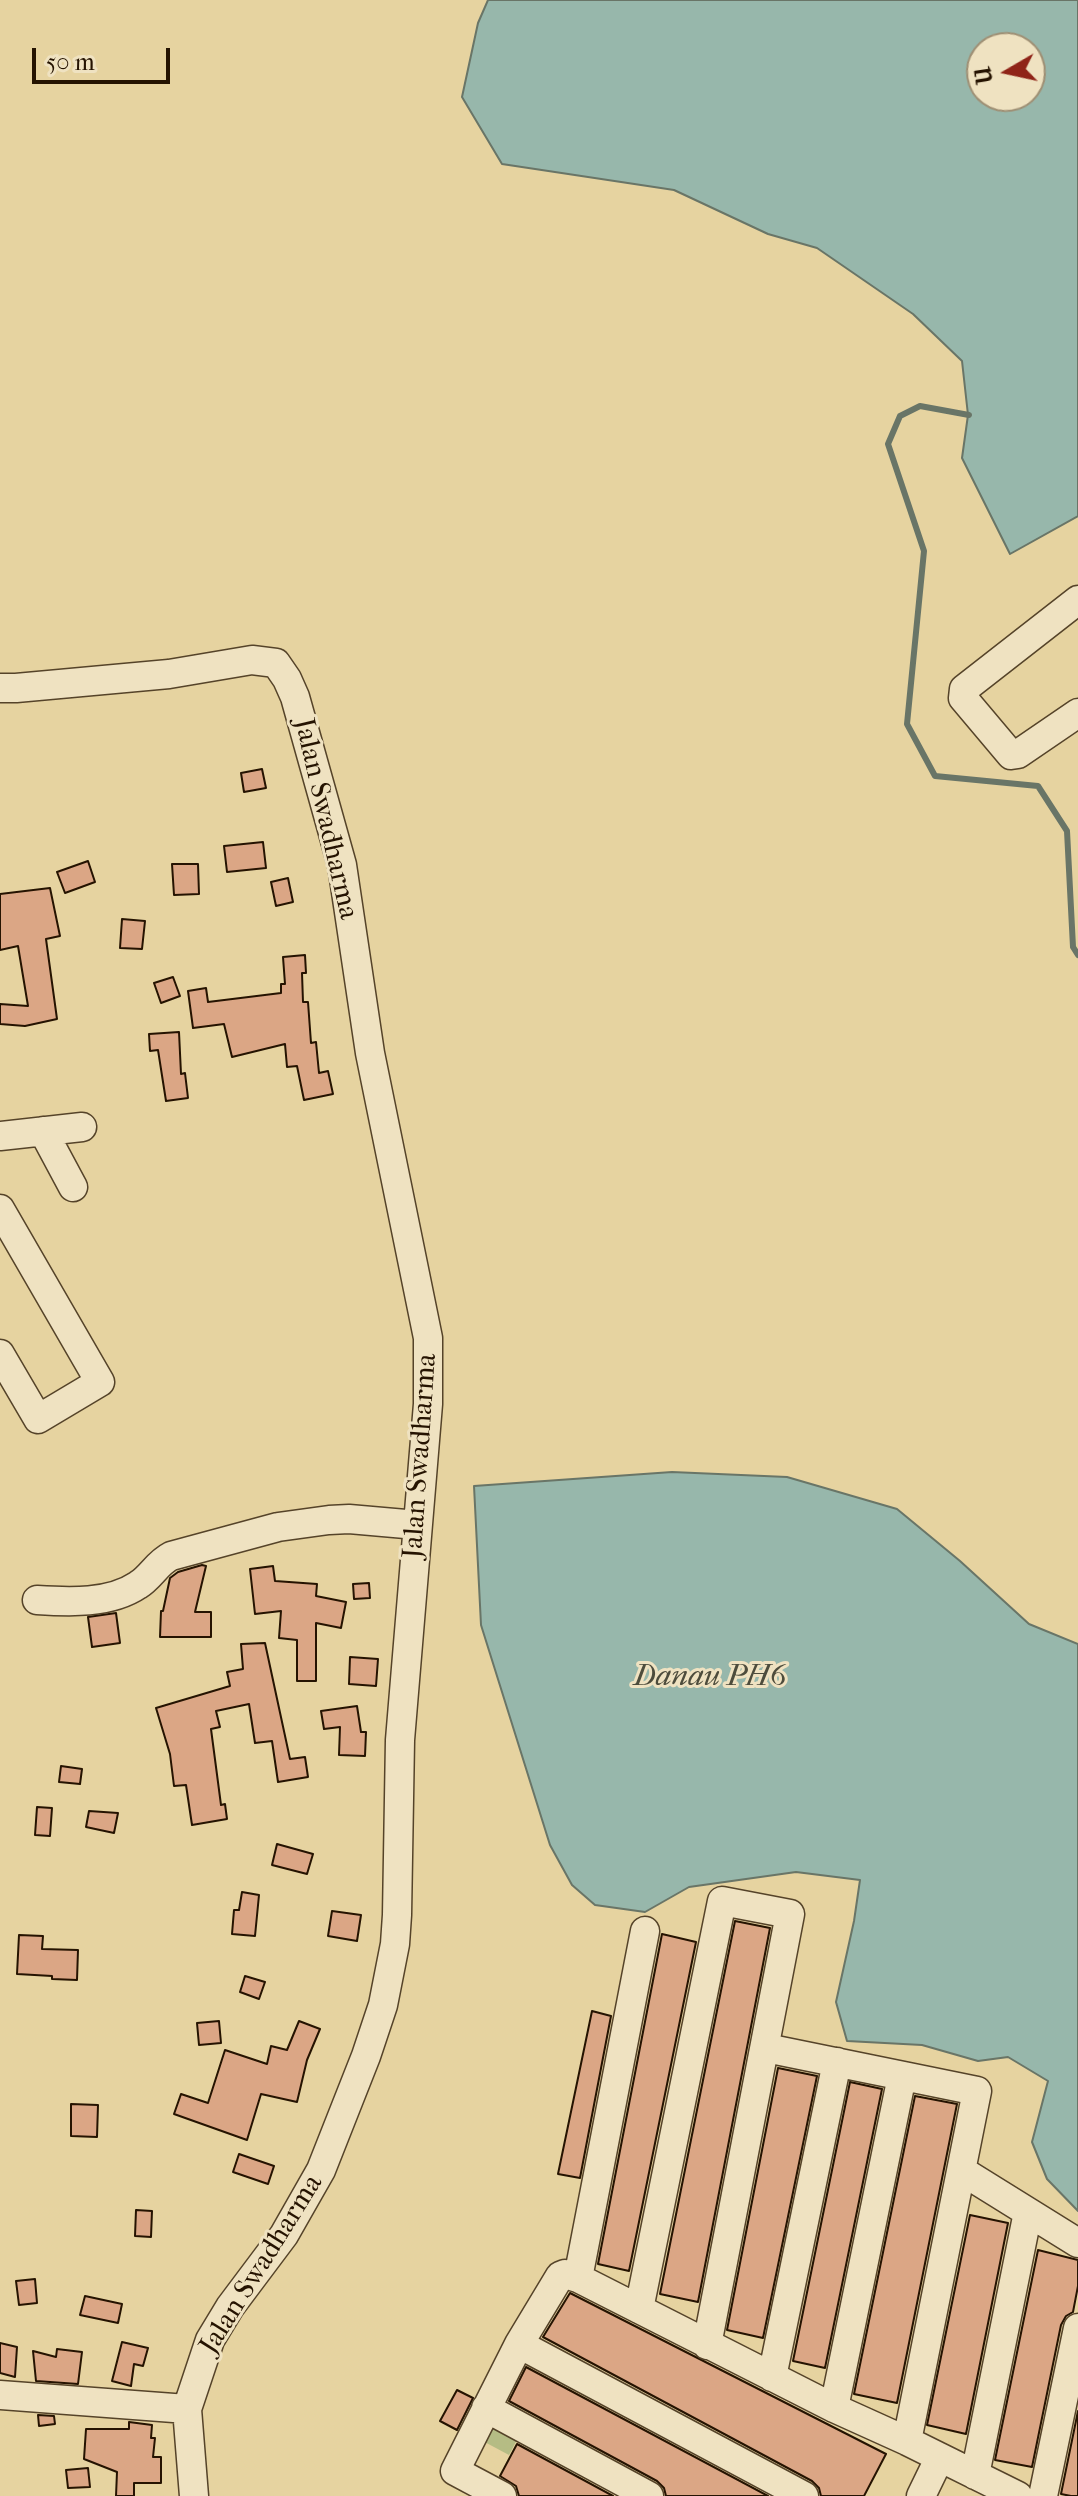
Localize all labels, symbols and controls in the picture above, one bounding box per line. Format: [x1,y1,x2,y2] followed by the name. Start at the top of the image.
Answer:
[36,32,174,82] scale bar
[966,32,1046,112] north arrow
[46,48,95,76] text: 50 m
[970,65,998,86] text: U
[286,715,364,923] street label: Jalan Swadharma
[397,1352,445,1560] street label: Jalan Swadharma
[634,1660,786,1696] water label: Danau PH6
[193,2169,331,2361] street label: Jalan Swadharma

